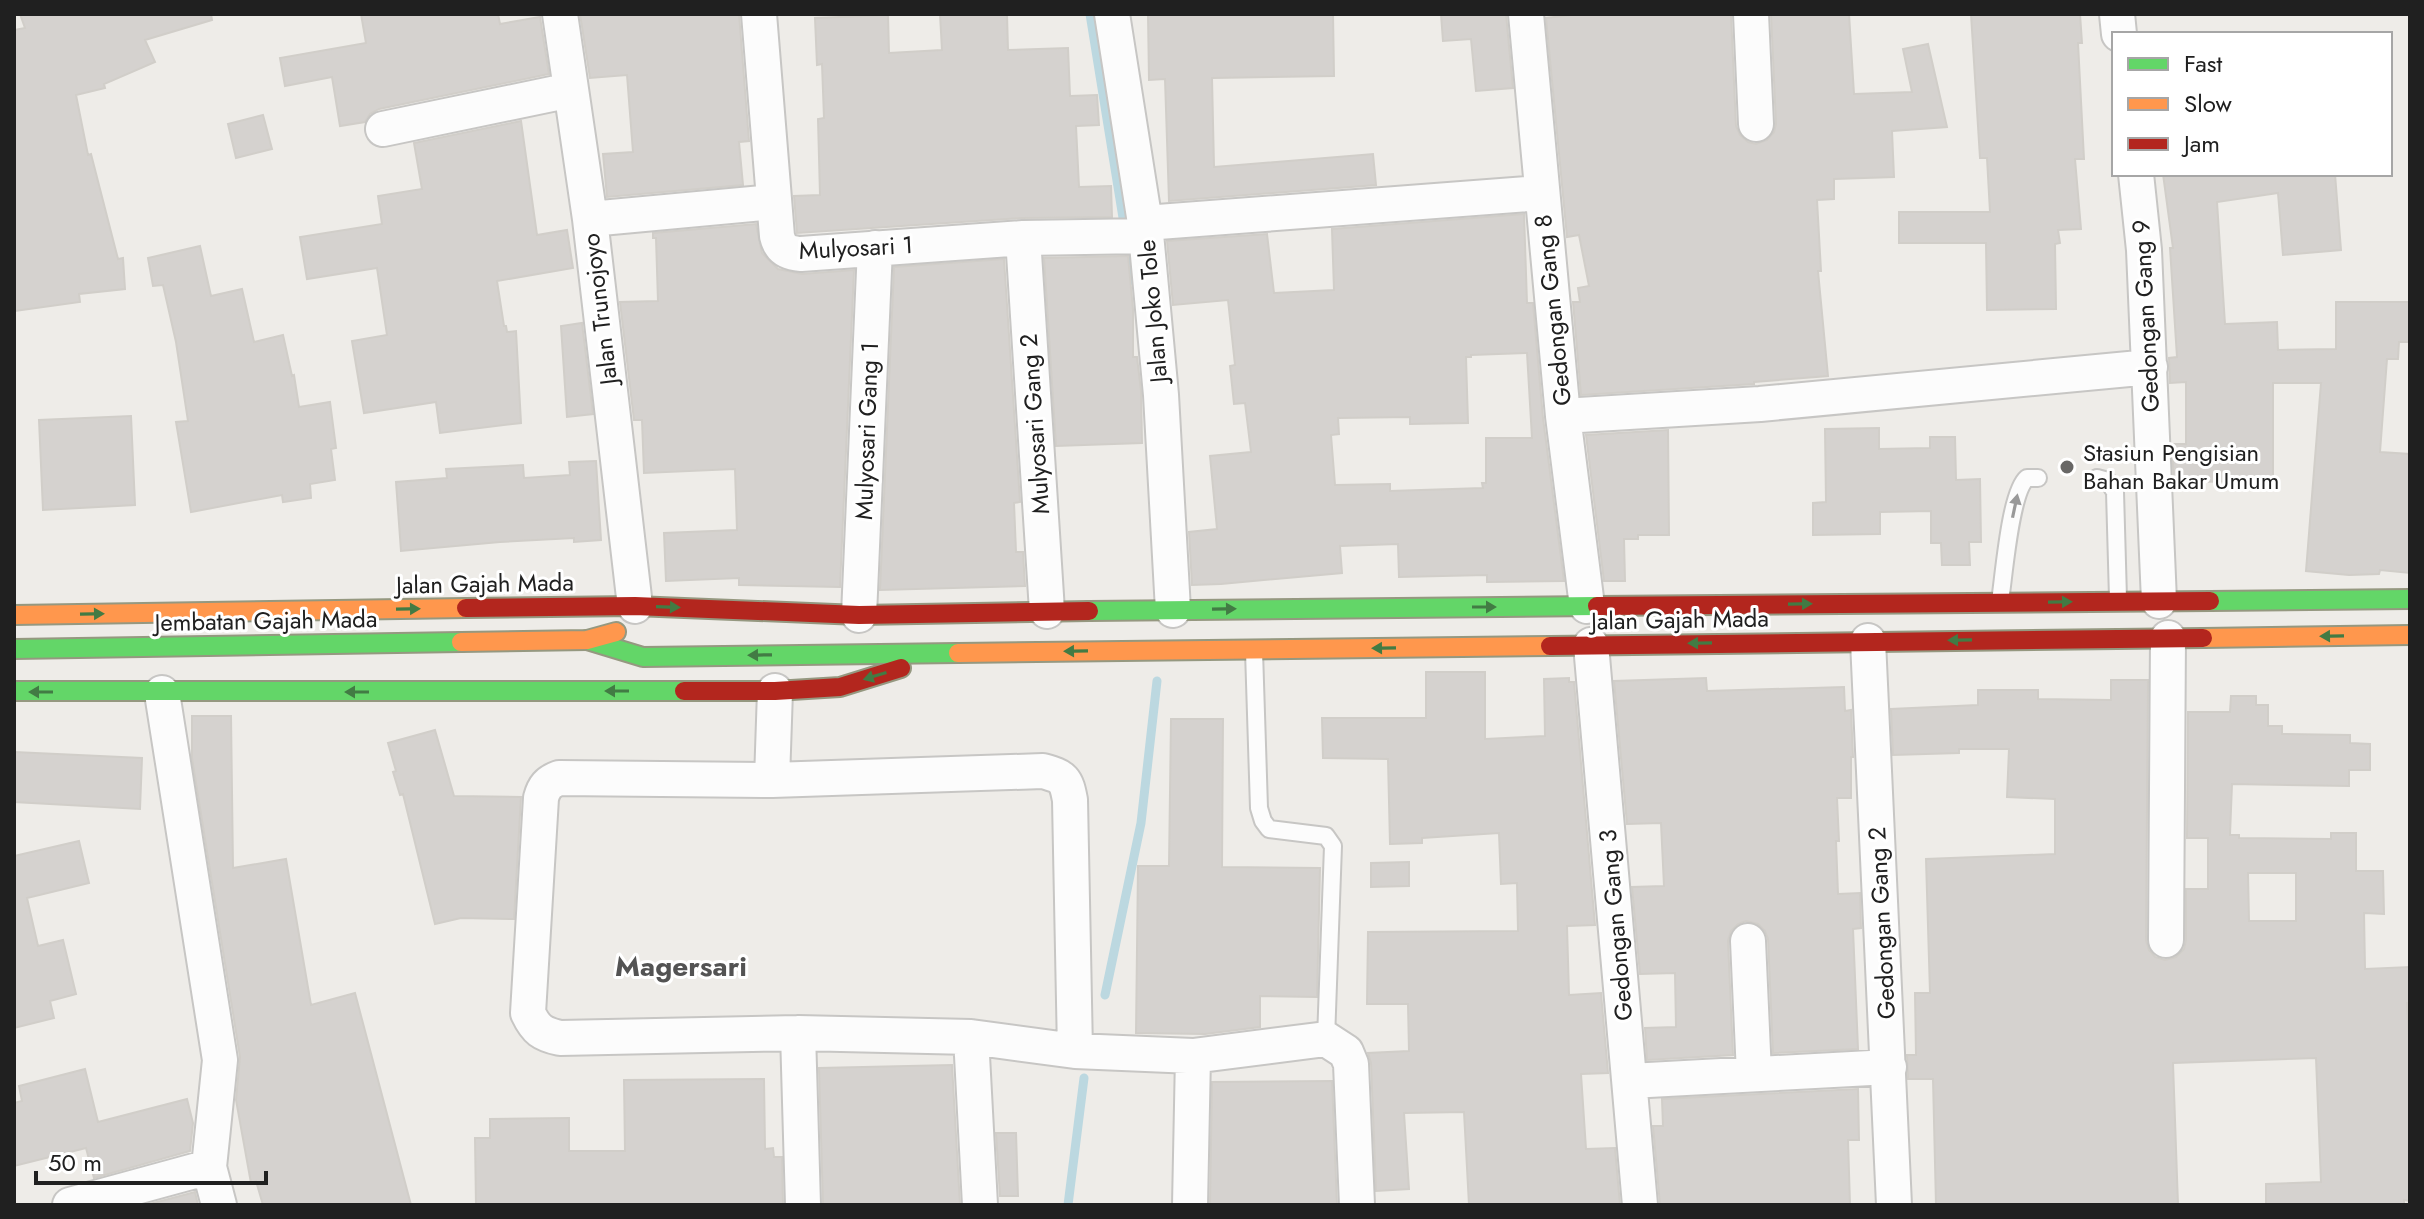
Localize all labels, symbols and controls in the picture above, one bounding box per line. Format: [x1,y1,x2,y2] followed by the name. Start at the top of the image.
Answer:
[2112,32,2392,176] legend
[2184,46,2222,81] text: Fast
[2184,86,2232,121] text: Slow
[2181,126,2220,161] text: Jam
[1525,213,1580,407] street label: Gedongan Gang 8
[2123,219,2168,413] street label: Gedongan Gang 9
[798,227,914,268] street label: Mulyosari 1
[573,231,627,390] street label: Jalan Trunojoyo
[1129,238,1176,387] street label: Jalan Joko Tole
[1011,333,1058,516] street label: Mulyosari Gang 2
[846,341,887,521] street label: Mulyosari Gang 1
[2083,435,2279,498] place label: Stasiun Pengisian Bahan Bakar Umum
[2058,458,2076,476] marker: Stasiun Pengisian Bahan Bakar Umum
[2009,493,2022,518] one-way arrow
[393,564,574,603] street label: Jalan Gajah Mada
[2048,596,2073,608] one-way arrow
[1788,598,1813,610] one-way arrow
[1588,600,1769,639] street label: Jalan Gajah Mada
[151,601,378,640] street label: Jembatan Gajah Mada
[656,601,681,614] one-way arrow
[1472,601,1497,613] one-way arrow
[396,603,421,615] one-way arrow
[1212,603,1237,616] one-way arrow
[80,608,105,620] one-way arrow
[2319,630,2344,642] one-way arrow
[1947,634,1972,646] one-way arrow
[1687,637,1712,650] one-way arrow
[1371,641,1396,654] one-way arrow
[1063,645,1088,657] one-way arrow
[747,649,772,661] one-way arrow
[863,670,887,683] one-way arrow
[28,685,53,698] one-way arrow
[604,685,629,697] one-way arrow
[344,686,369,698] one-way arrow
[1859,826,1904,1020] street label: Gedongan Gang 2
[1590,828,1641,1022] street label: Gedongan Gang 3
[615,946,747,987] district label: Magersari
[36,1135,266,1185] scale bar
[48,1145,102,1180] text: 50 m

